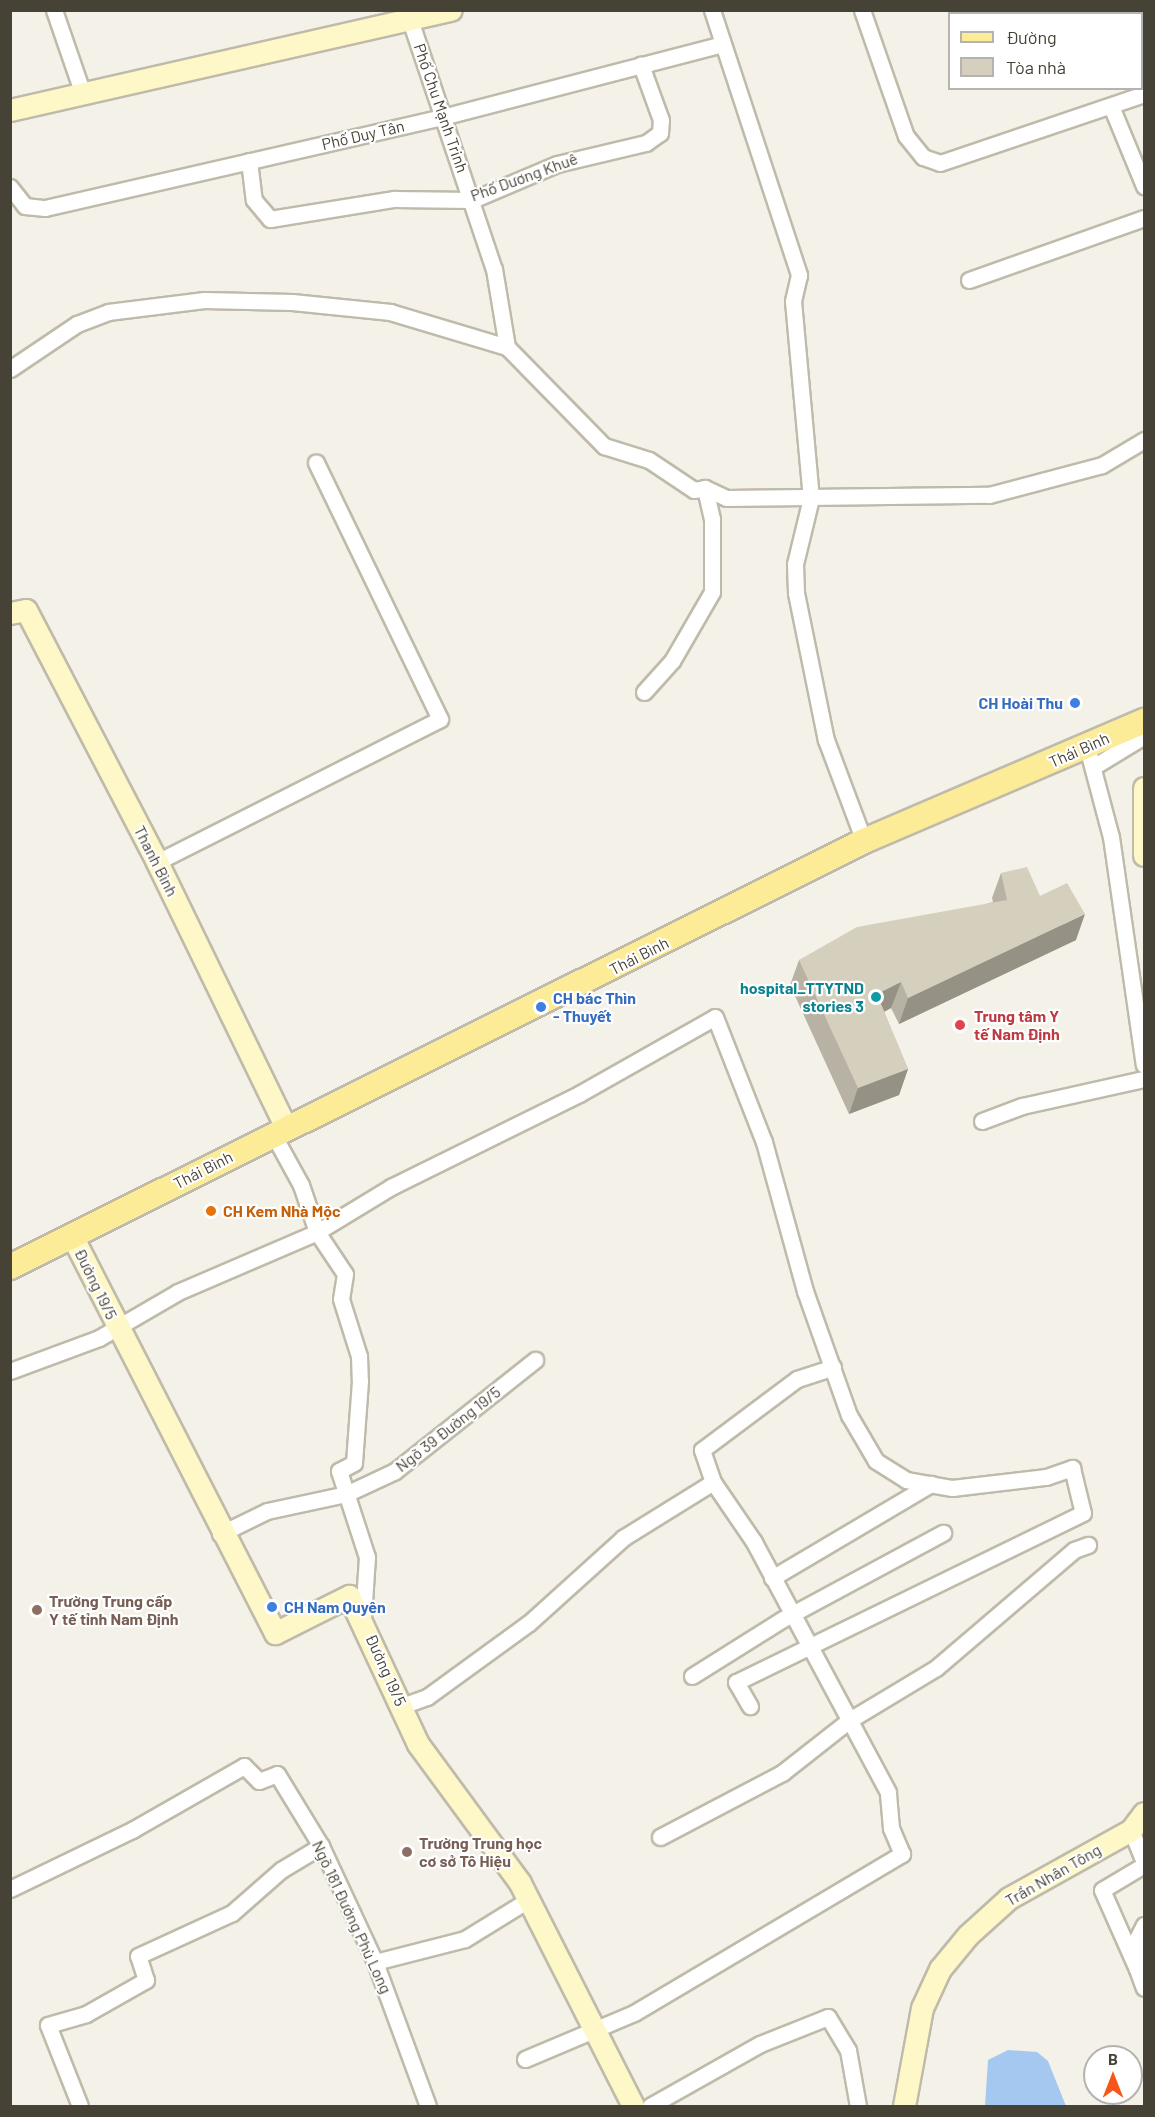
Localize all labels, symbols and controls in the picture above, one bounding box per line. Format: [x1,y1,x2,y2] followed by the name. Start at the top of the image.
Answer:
[948,12,1143,90] legend
[1006,26,1057,48] text: Đường
[410,41,472,175] street label: Phố Chu Mạnh Trinh
[1006,56,1066,78] text: Tòa nhà
[320,116,406,154] street label: Phố Duy Tân
[468,149,580,205] street label: Phố Dương Khuê
[979,693,1063,713] place label: CH Hoài Thu
[1068,696,1082,710] marker: CH Hoài Thu
[1046,728,1112,772] street label: Thái Bình
[130,822,182,900] street label: Thanh Bình
[606,933,672,979] street label: Thái Bình
[740,978,864,1016] place label: hospital_TTYTND stories 3
[553,988,636,1026] place label: CH bác Thìn - Thuyết
[869,990,883,1004] marker: hospital_TTYTND stories 3
[534,1000,548,1014] marker: CH bác Thìn - Thuyết
[974,1006,1060,1044] place label: Trung tâm Y tế Nam Định
[951,1016,969,1034] marker: Trung tâm Y tế Nam Định
[170,1147,236,1193] street label: Thái Bình
[223,1201,341,1221] place label: CH Kem Nhà Mộc
[204,1204,218,1218] marker: CH Kem Nhà Mộc
[71,1245,121,1323] street label: Đường 19/5
[392,1382,504,1476] street label: Ngõ 39 Đường 19/5
[49,1591,178,1629] place label: Trường Trung cấp Y tế tỉnh Nam Định
[284,1597,386,1617] place label: CH Nam Quyên
[265,1600,279,1614] marker: CH Nam Quyên
[30,1603,44,1617] marker: Trường Trung cấp Y tế tỉnh Nam Định
[362,1631,410,1709] street label: Đường 19/5
[419,1833,542,1871] place label: Trường Trung học cơ sở Tô Hiệu
[308,1837,396,1997] street label: Ngõ 181 Đường Phù Long
[1002,1840,1104,1910] street label: Trần Nhân Tông
[400,1845,414,1859] marker: Trường Trung học cơ sở Tô Hiệu
[1083,2045,1143,2105] north arrow
[1108,2049,1118,2068] text: B

